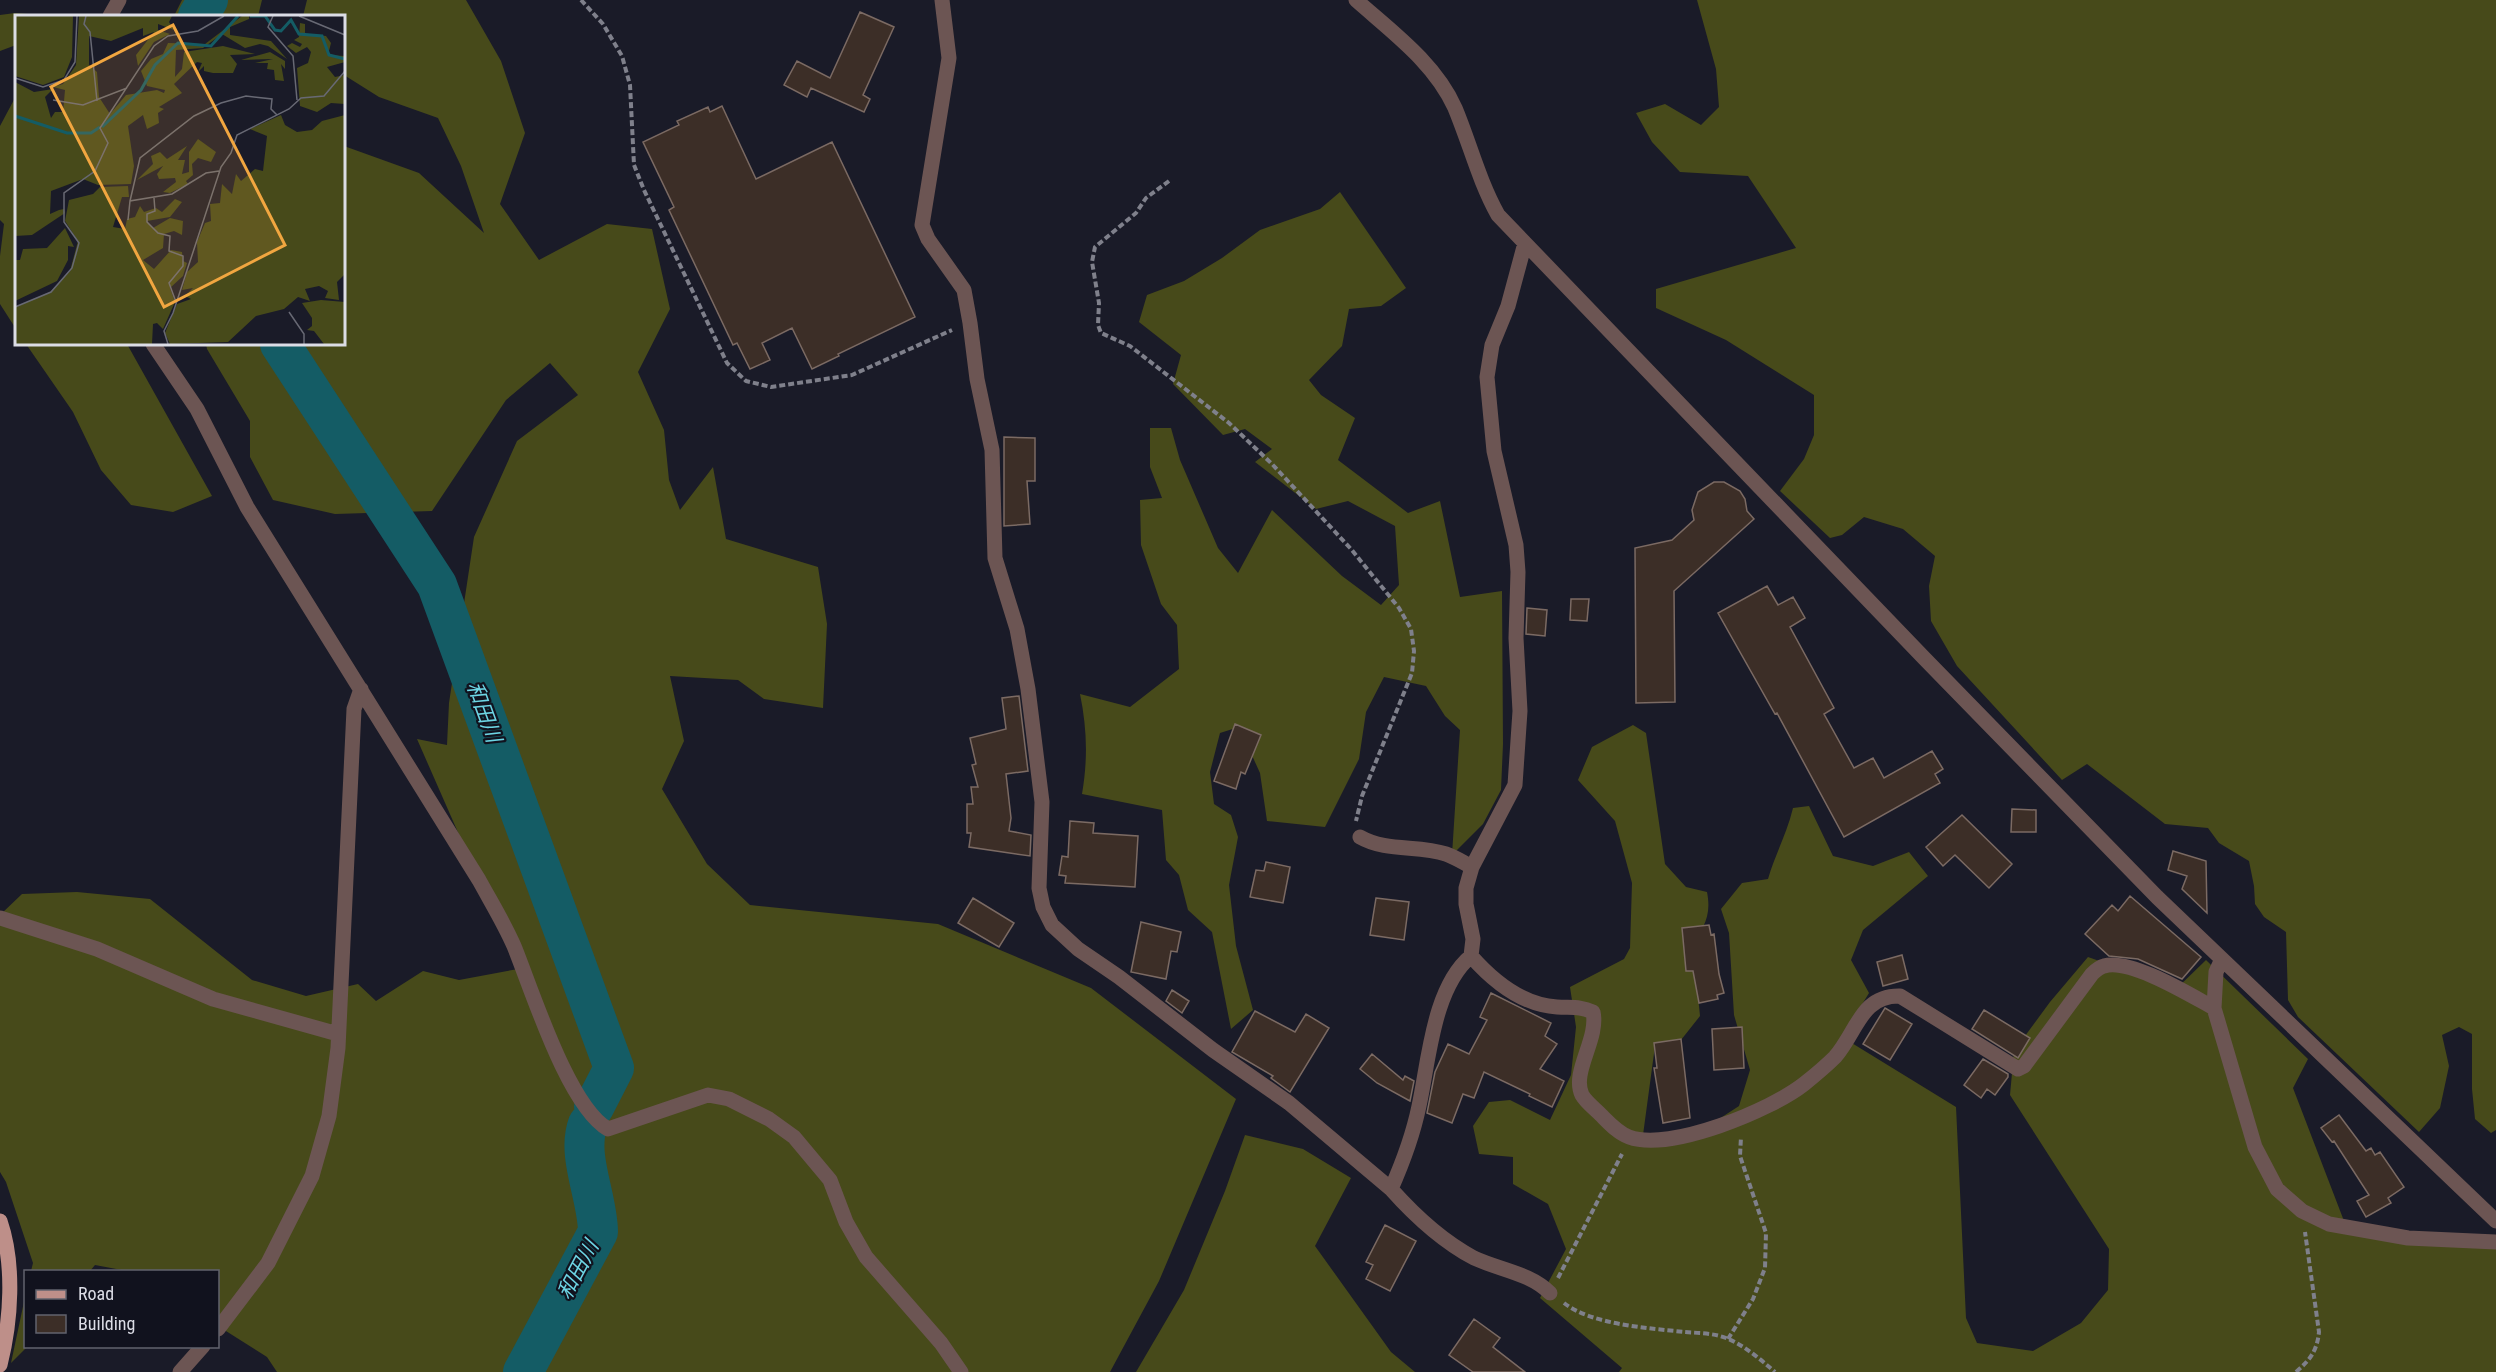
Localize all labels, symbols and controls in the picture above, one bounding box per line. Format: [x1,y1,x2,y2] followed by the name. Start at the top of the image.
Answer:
[15,15,345,345] inset map
[462,678,507,748] water label: 和田川
[553,1235,604,1303] water label: 和田川
[24,1270,219,1348] legend
[78,1283,114,1304] text: Road
[78,1313,135,1334] text: Building

